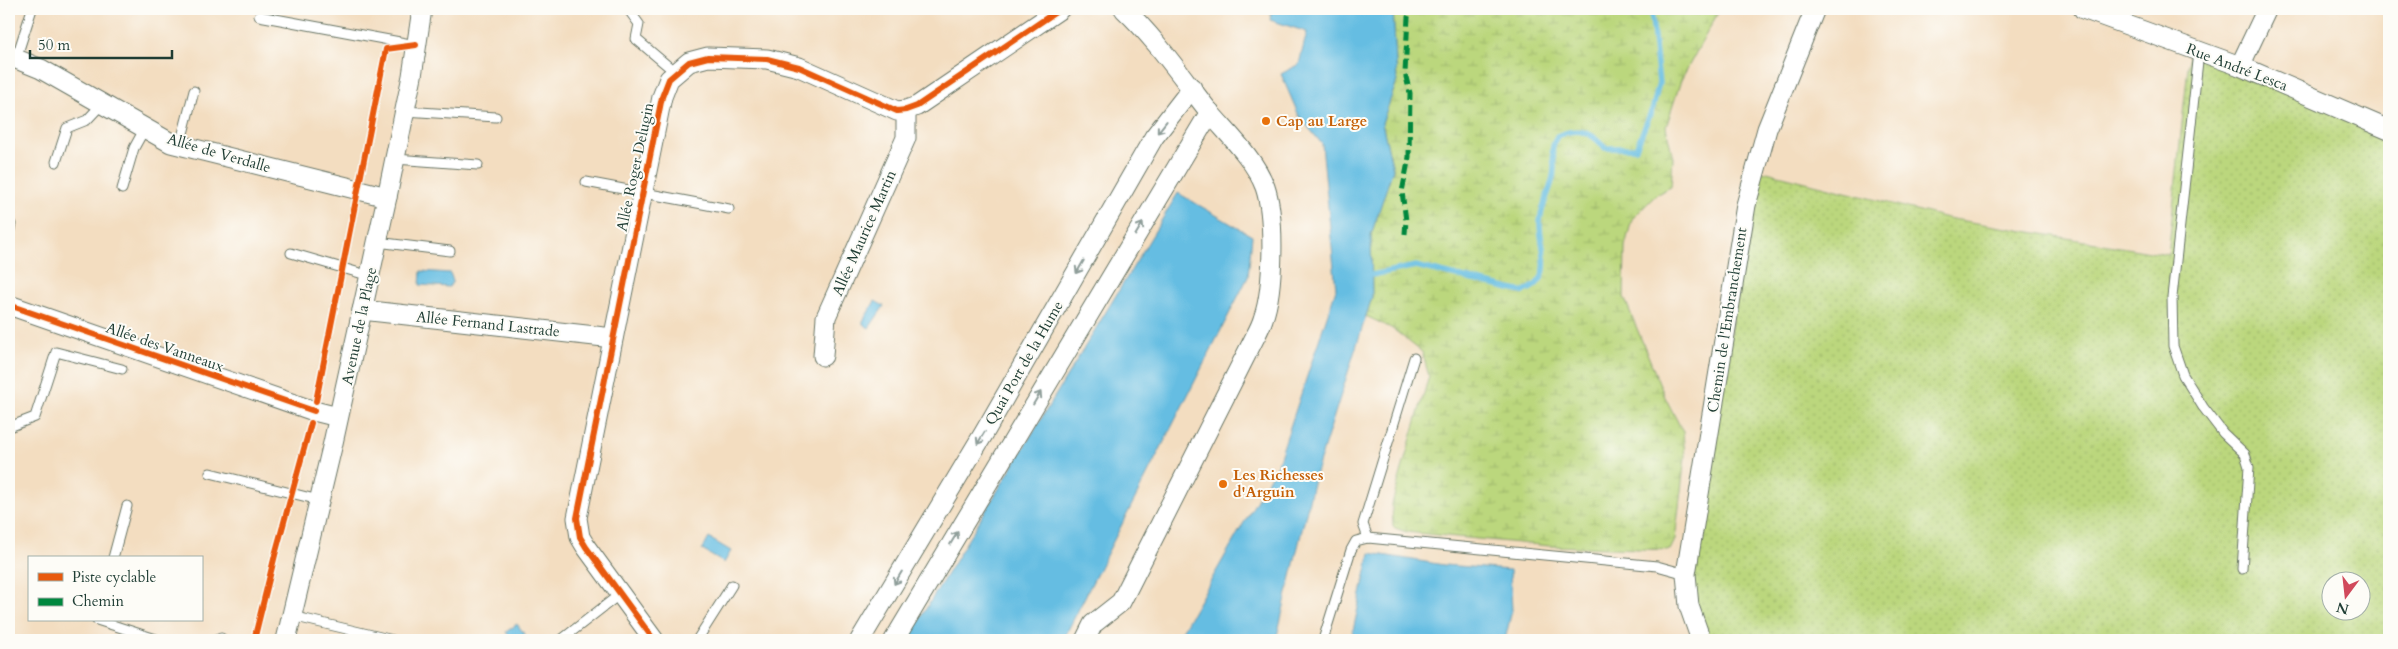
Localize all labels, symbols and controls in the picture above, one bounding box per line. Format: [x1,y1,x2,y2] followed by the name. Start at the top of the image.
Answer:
[30,28,172,60] scale bar
[38,35,70,55] text: 50 m
[2183,38,2291,96] street label: Rue André Lesca
[612,100,659,233] street label: Allée Roger Delugin
[1276,111,1367,131] place label: Cap au Large
[1260,115,1272,127] marker: Cap au Large
[1157,120,1167,134] one-way arrow
[165,129,273,177] street label: Allée de Verdalle
[827,167,901,299] street label: Allée Maurice Martin
[1135,223,1145,237] one-way arrow
[1702,226,1752,414] street label: Chemin de l'Embranchement
[1074,259,1084,274] one-way arrow
[337,265,381,387] street label: Avenue de la Plage
[980,297,1068,429] street label: Quai Port de la Hume
[415,307,561,342] street label: Allée Fernand Lastrade
[103,317,227,377] street label: Allée des Vanneaux
[1033,392,1043,406] one-way arrow
[975,431,985,445] one-way arrow
[1233,465,1323,502] place label: Les Richesses d'Arguin
[1217,478,1229,490] marker: Les Richesses d'Arguin
[949,531,959,545] one-way arrow
[28,556,202,622] legend
[72,567,156,587] text: Piste cyclable
[892,570,902,584] one-way arrow
[2320,572,2370,622] north arrow
[72,591,124,611] text: Chemin
[2334,597,2351,619] text: N

